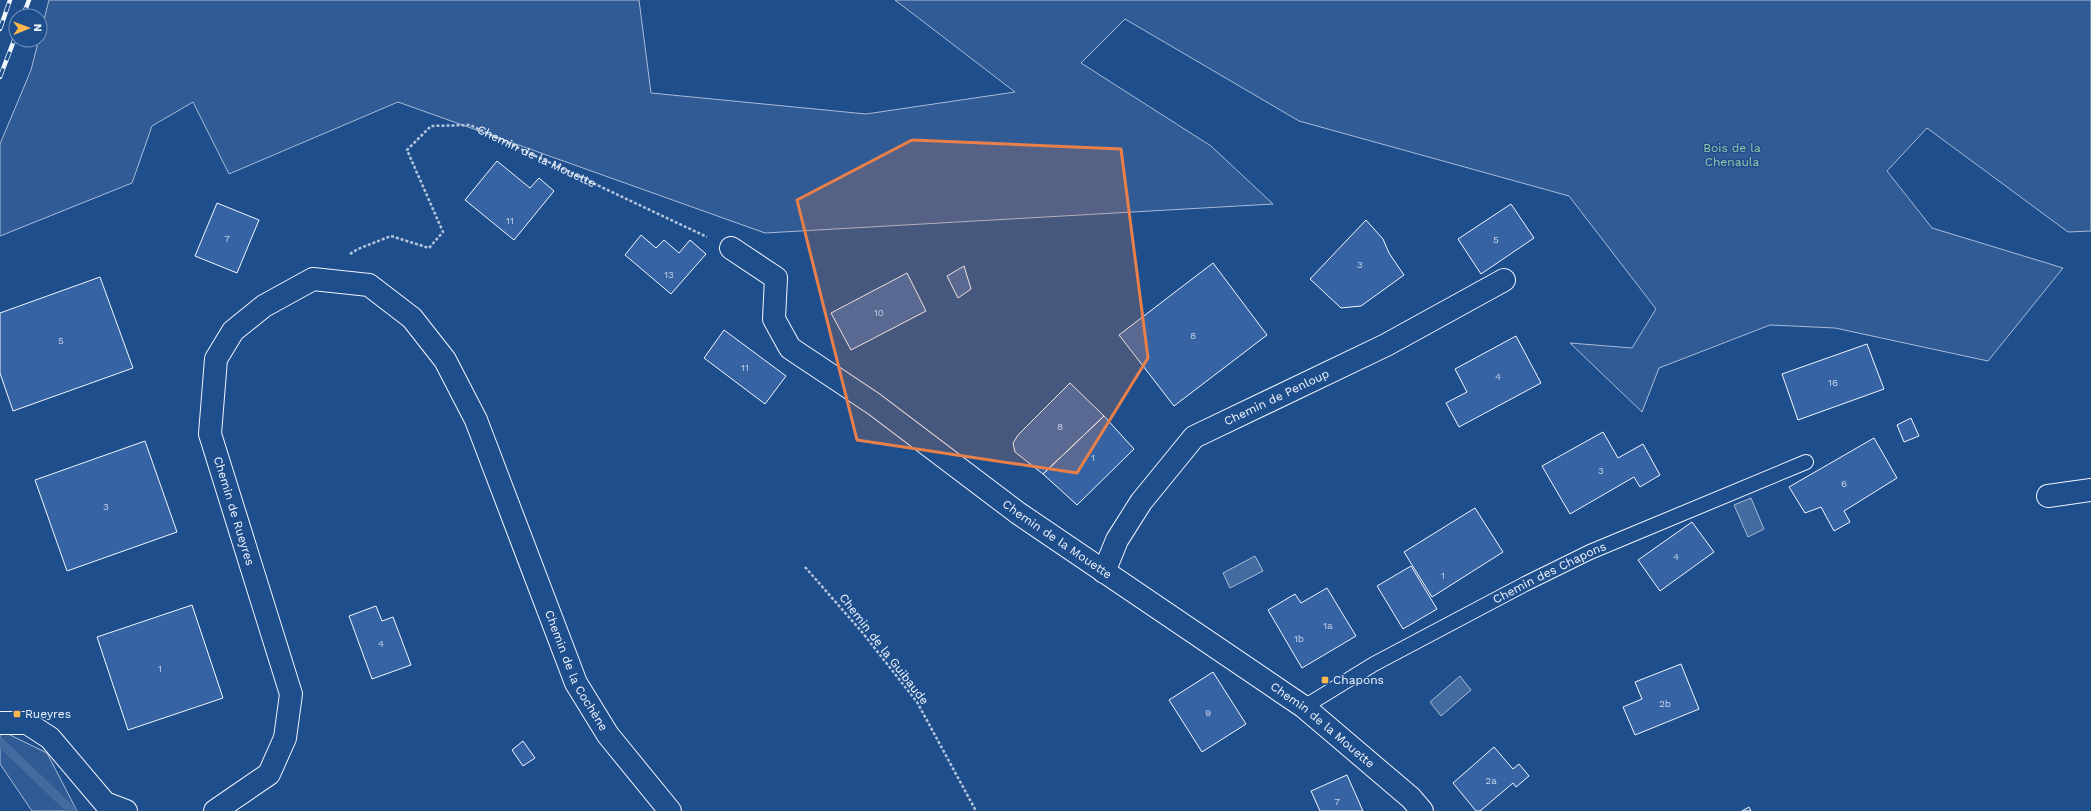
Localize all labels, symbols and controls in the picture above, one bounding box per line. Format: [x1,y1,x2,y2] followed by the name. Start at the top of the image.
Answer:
[8,8,48,48] north arrow
[31,24,44,32] text: N
[475,122,598,190] street label: Chemin de la Mouette
[1703,141,1761,169] park label: Bois de la Chenaula
[506,215,514,226] house number: 11
[224,233,230,244] house number: 7
[1493,234,1499,245] house number: 5
[1357,259,1363,270] house number: 3
[664,269,674,280] house number: 13
[874,307,884,318] house number: 10
[1190,330,1196,341] house number: 8
[58,335,64,346] house number: 5
[741,362,749,373] house number: 11
[1222,366,1331,429] street label: Chemin de Penloup
[1495,371,1501,382] house number: 4
[1828,377,1838,388] house number: 16
[1057,421,1063,432] house number: 8
[1091,452,1095,463] house number: 1
[211,455,257,567] street label: Chemin de Rueyres
[1598,465,1604,476] house number: 3
[1841,478,1847,489] house number: 6
[1000,497,1115,582] street label: Chemin de la Mouette
[103,501,109,512] house number: 3
[1490,539,1608,607] street label: Chemin des Chapons
[1673,551,1679,562] house number: 4
[1441,570,1445,581] house number: 1
[836,591,932,707] street label: Chemin de la Guibaude
[542,608,611,734] street label: Chemin de la Cochène
[1323,620,1333,631] house number: 1a
[1294,633,1304,644] house number: 1b
[378,638,384,649] house number: 4
[158,663,162,674] house number: 1
[1333,673,1384,687] place label: Chapons
[1320,675,1330,685] marker: Chapons
[1268,679,1377,771] street label: Chemin de la Mouette
[1659,698,1671,709] house number: 2b
[25,707,71,721] place label: Rueyres
[1205,707,1211,718] house number: 9
[12,709,22,719] marker: Rueyres
[1485,775,1497,786] house number: 2a
[1334,796,1340,807] house number: 7

